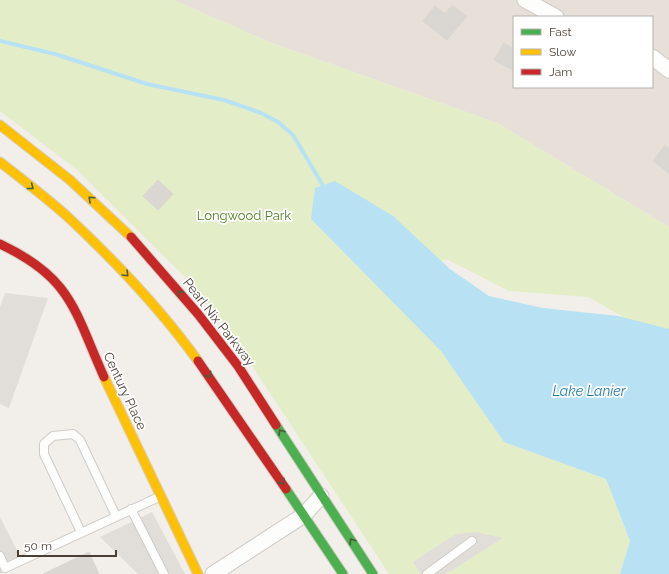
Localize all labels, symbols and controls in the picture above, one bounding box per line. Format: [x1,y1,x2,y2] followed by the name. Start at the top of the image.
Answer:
[513,16,653,88] legend
[549,25,572,39] text: Fast
[549,45,576,59] text: Slow
[549,65,572,79] text: Jam
[26,182,33,189] one-way arrow
[88,196,96,204] one-way arrow
[197,208,291,223] park label: Longwood Park
[121,269,129,277] one-way arrow
[180,275,258,369] street label: Pearl Nix Parkway
[178,290,185,297] one-way arrow
[100,350,150,433] street label: Century Place
[204,370,211,377] one-way arrow
[552,383,627,399] water label: Lake Lanier
[278,429,285,436] one-way arrow
[277,478,285,485] one-way arrow
[18,532,116,558] scale bar
[349,538,356,545] one-way arrow
[24,539,52,553] text: 50 m

